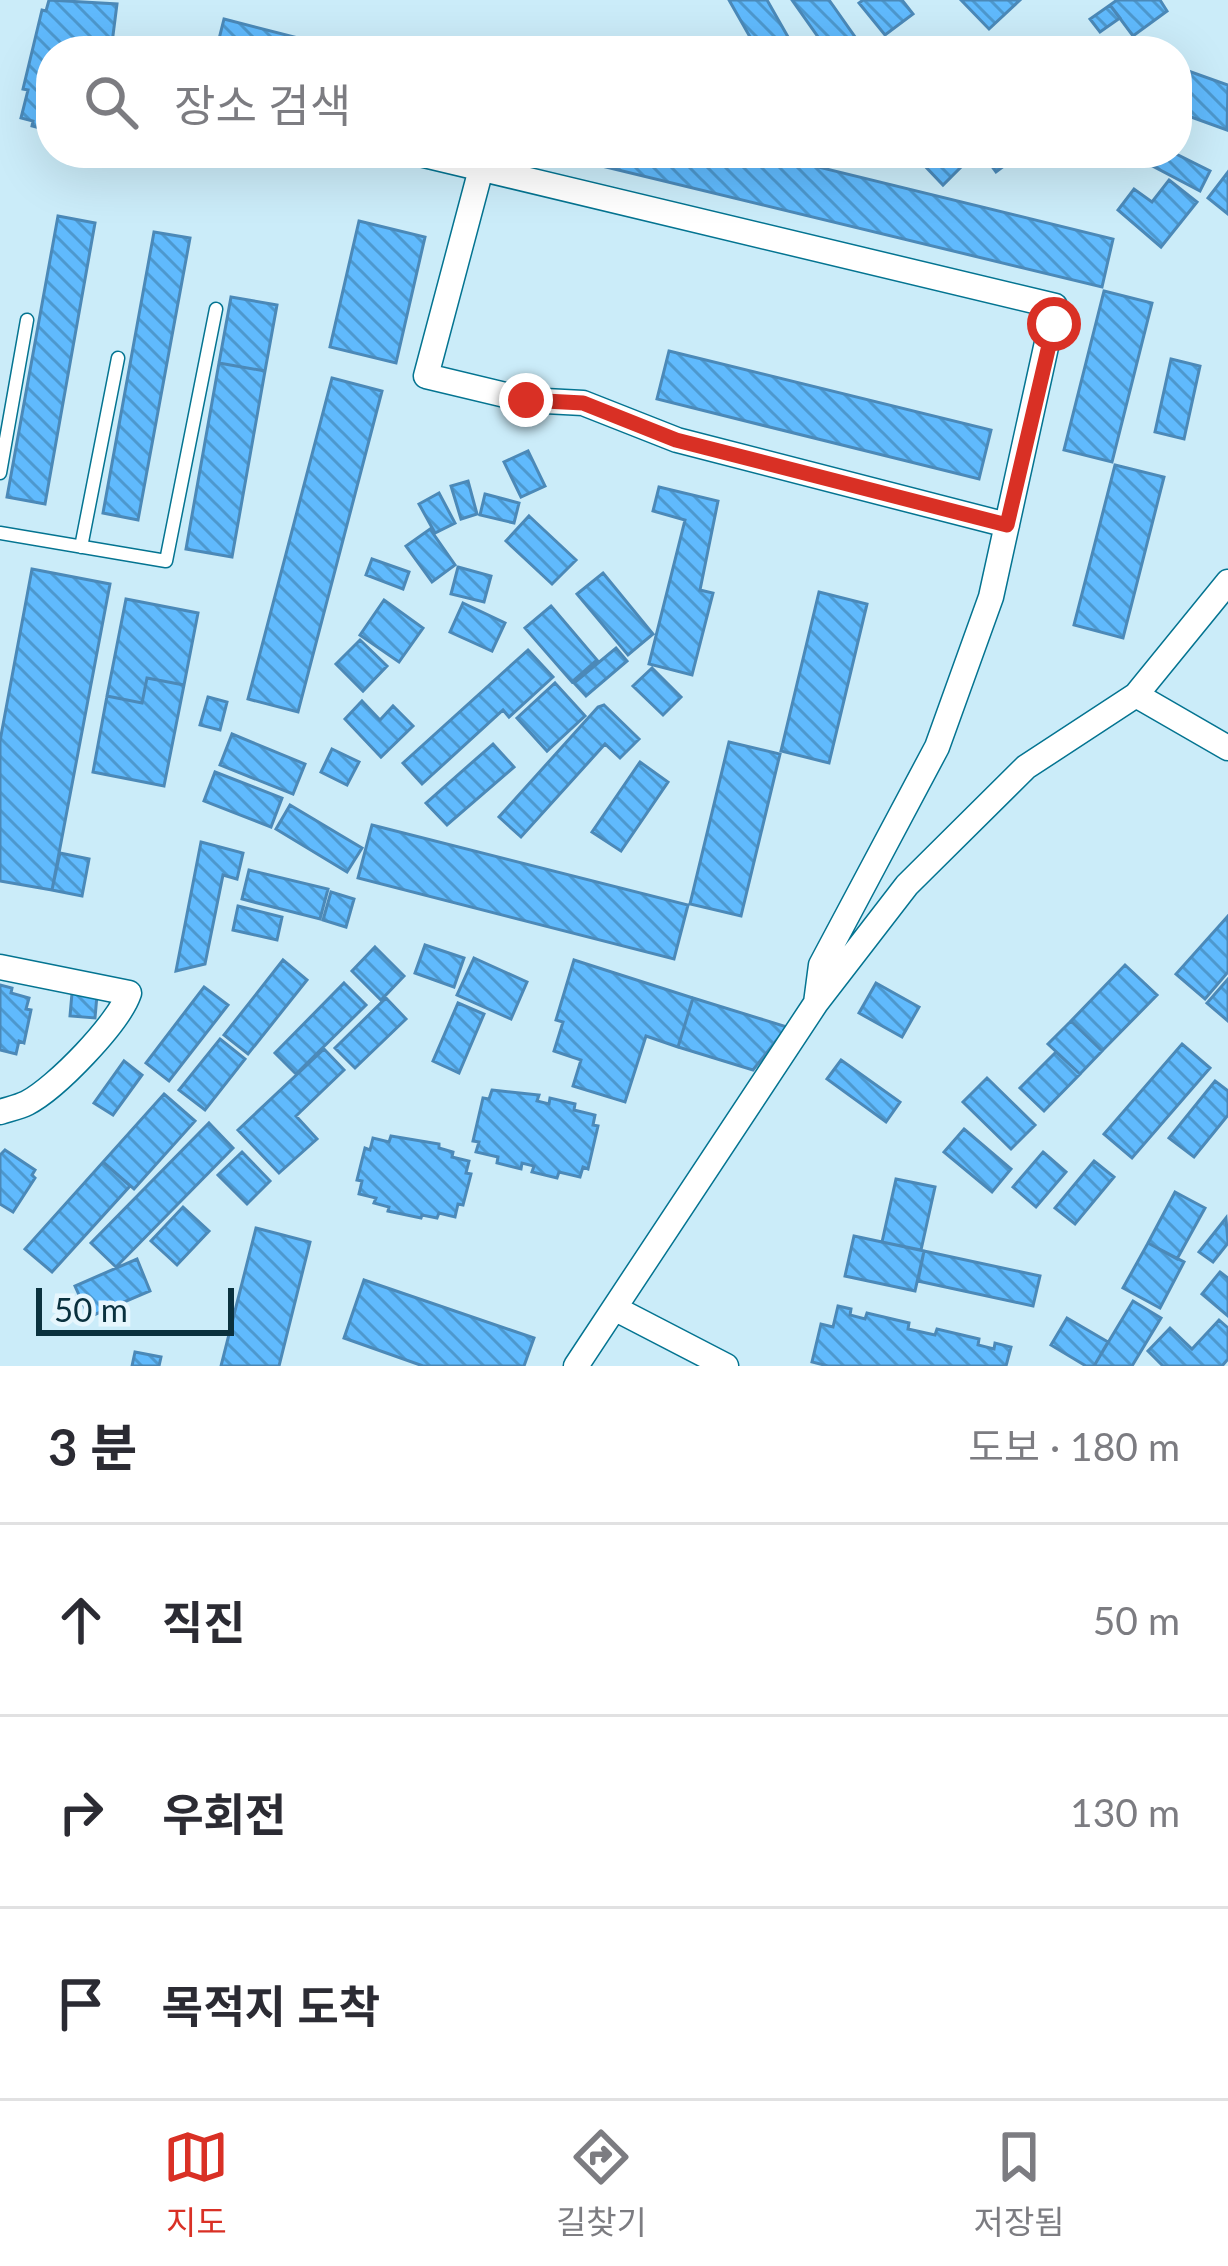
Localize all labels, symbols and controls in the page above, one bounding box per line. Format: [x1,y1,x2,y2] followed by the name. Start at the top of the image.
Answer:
[36,36,1192,168] search box
[78,69,144,135] icon: search
[174,78,351,132] text: 장소 검색
[1027,297,1081,351] route start
[499,373,553,427] route end
[36,1282,234,1335] scale bar
[54,1289,128,1329] text: 50 m
[48,1416,137,1477] text: 3 분
[968,1423,1180,1469] text: 도보 · 180 m
[48,1587,114,1653] icon: ahead
[162,1595,245,1649] text: 직진
[1093,1597,1180,1643] text: 50 m
[48,1779,114,1845] icon: right
[162,1787,286,1841] text: 우회전
[1070,1789,1180,1835] text: 130 m
[48,1971,114,2037] icon: arrive
[162,1979,380,2033] text: 목적지 도착
[163,2124,229,2244] tab: 지도
[556,2124,647,2244] tab: 길찾기
[974,2124,1065,2244] tab: 저장됨

